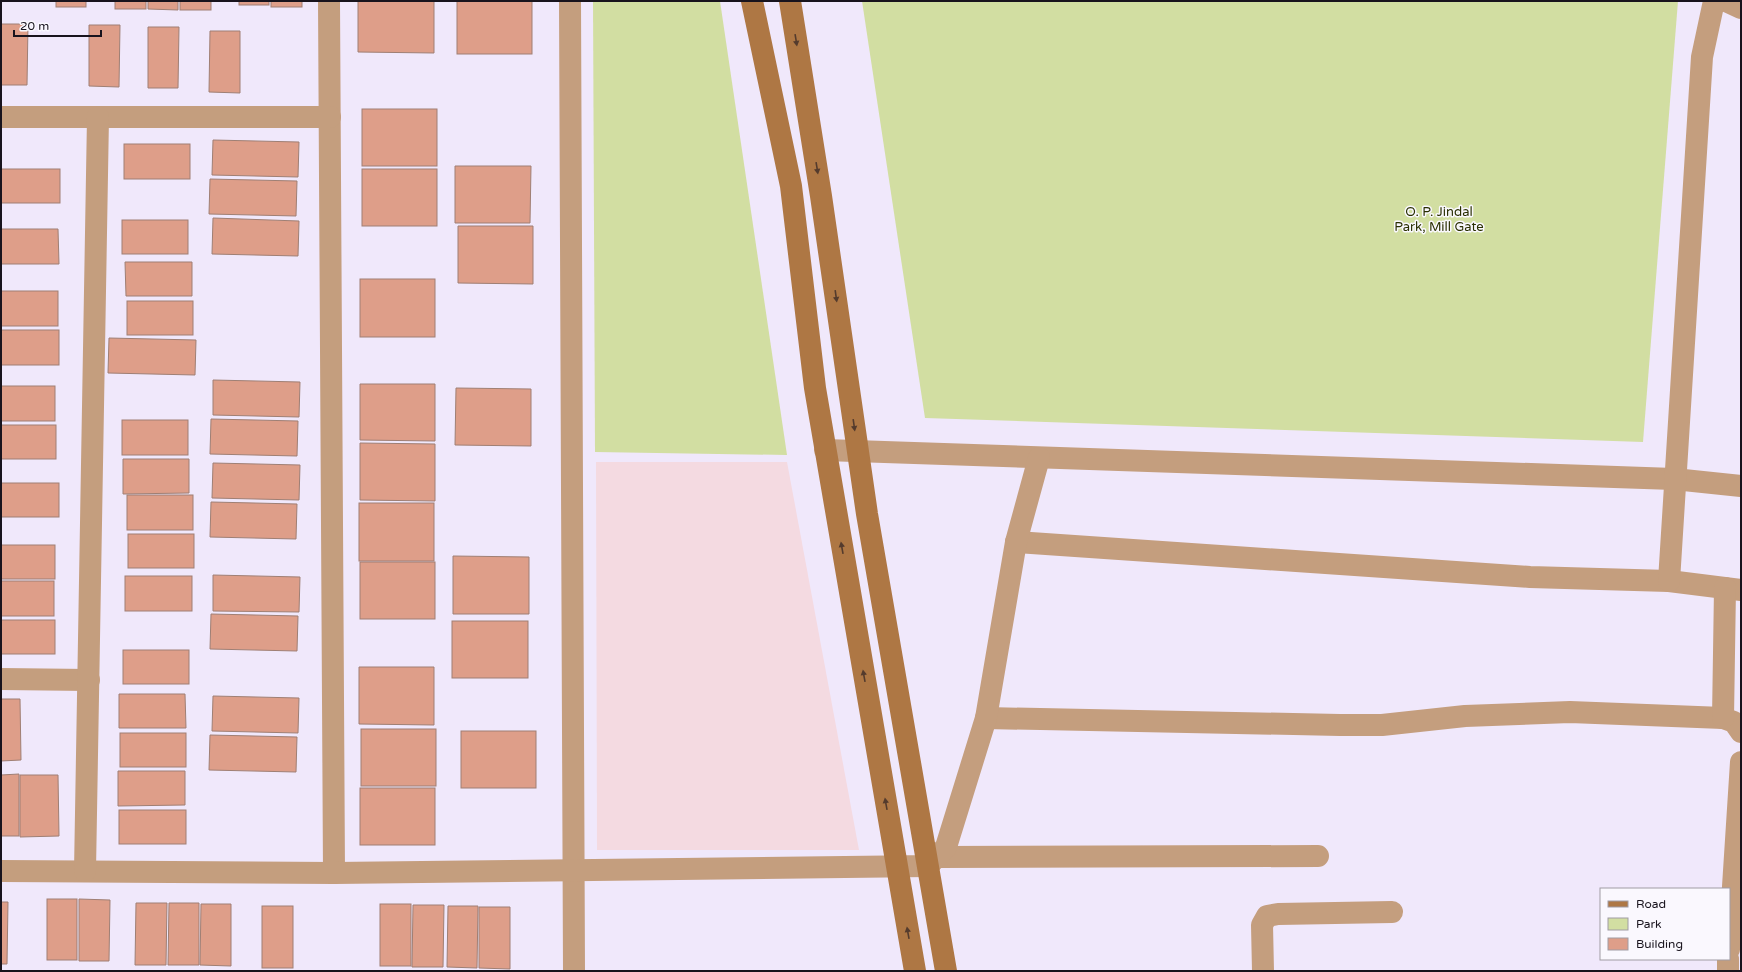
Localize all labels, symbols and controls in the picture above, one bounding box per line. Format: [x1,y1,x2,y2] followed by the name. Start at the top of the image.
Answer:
[14,12,101,38] scale bar
[20,19,49,33] text: 20 m
[793,33,799,46] one-way arrow
[814,162,820,174] one-way arrow
[1394,204,1484,235] park label: O. P. Jindal Park, Mill Gate
[833,290,839,303] one-way arrow
[851,419,857,431] one-way arrow
[839,542,845,554] one-way arrow
[861,670,867,682] one-way arrow
[883,798,889,811] one-way arrow
[1600,888,1730,960] legend
[1636,897,1666,911] text: Road
[1636,917,1662,931] text: Park
[905,926,911,939] one-way arrow
[1636,937,1683,951] text: Building

